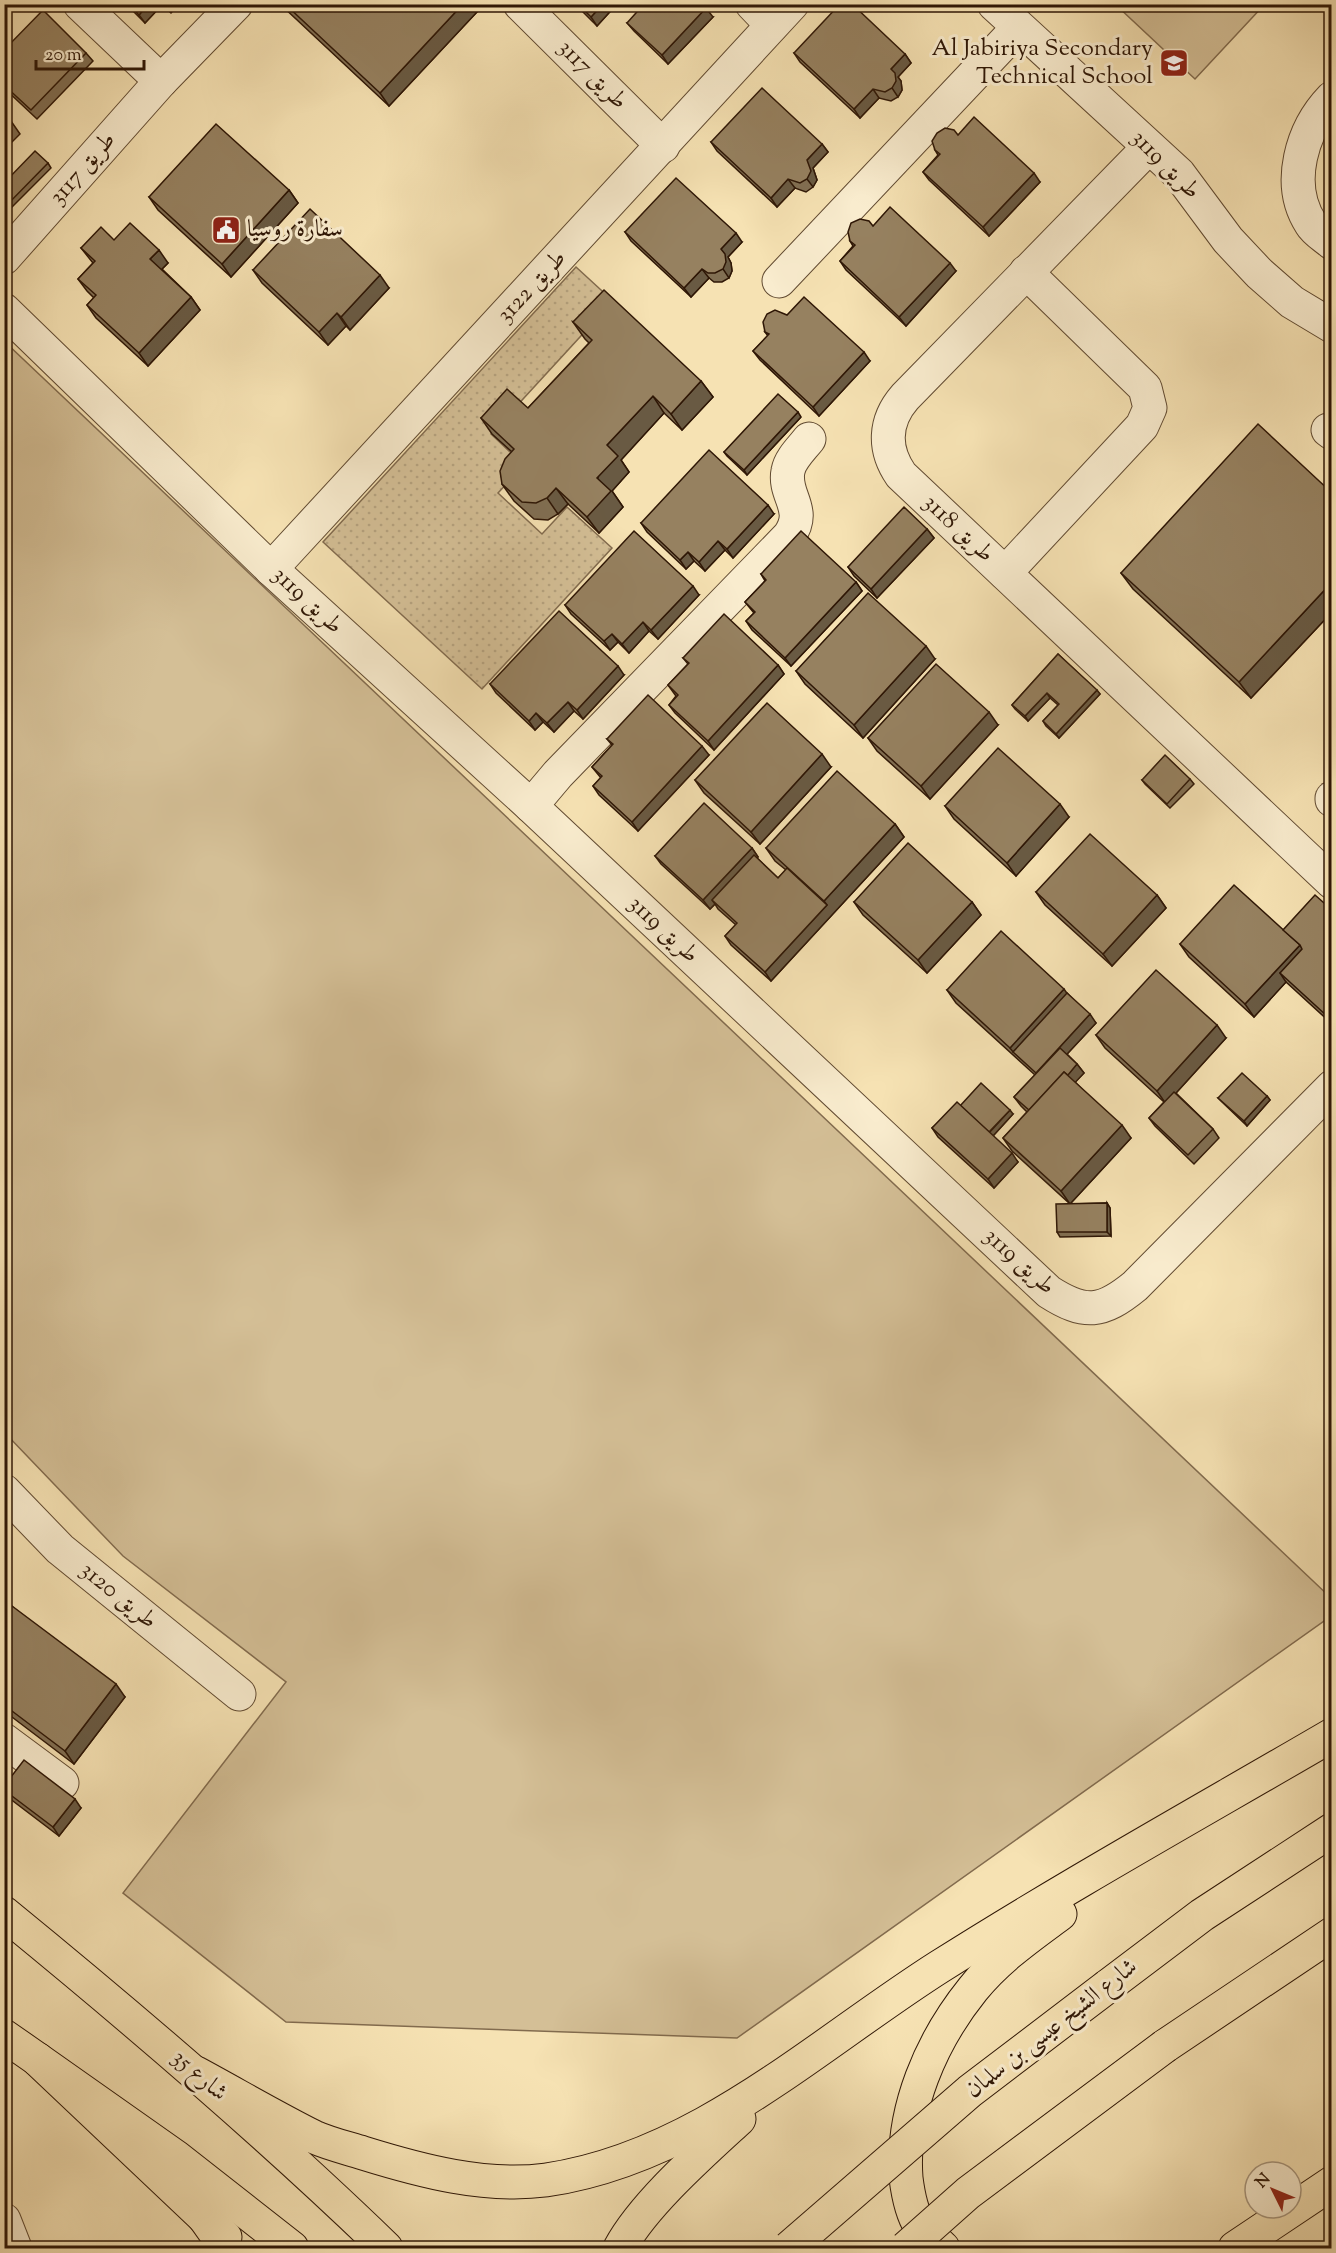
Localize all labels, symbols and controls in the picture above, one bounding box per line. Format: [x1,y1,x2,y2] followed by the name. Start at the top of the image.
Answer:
[549,32,635,118] street label: طريق 3117
[932,32,1153,94] place label: Al Jabiriya Secondary Technical School
[36,33,144,71] scale bar
[45,43,82,69] text: 20 m
[1158,47,1190,79] school or university icon: Al Jabiriya Secondary Technical School
[1122,122,1208,208] street label: طريق 3119
[42,125,124,213] street label: طريق 3117
[247,213,343,247] place label: سفارة روسيا
[210,214,242,246] public building icon: سفارة روسيا
[489,243,575,331] street label: طريق 3122
[915,487,1001,571] street label: طريق 3118
[264,559,350,643] street label: طريق 3119
[620,888,706,972] street label: طريق 3119
[975,1220,1063,1304] street label: طريق 3119
[72,1554,164,1638] street label: طريق 3120
[959,1951,1147,2109] street label: شارع الشيخ عيسى بن سلمان
[163,2042,235,2111] street label: شارع 35
[1243,2160,1303,2220] north arrow
[1251,2169,1277,2194] text: N

